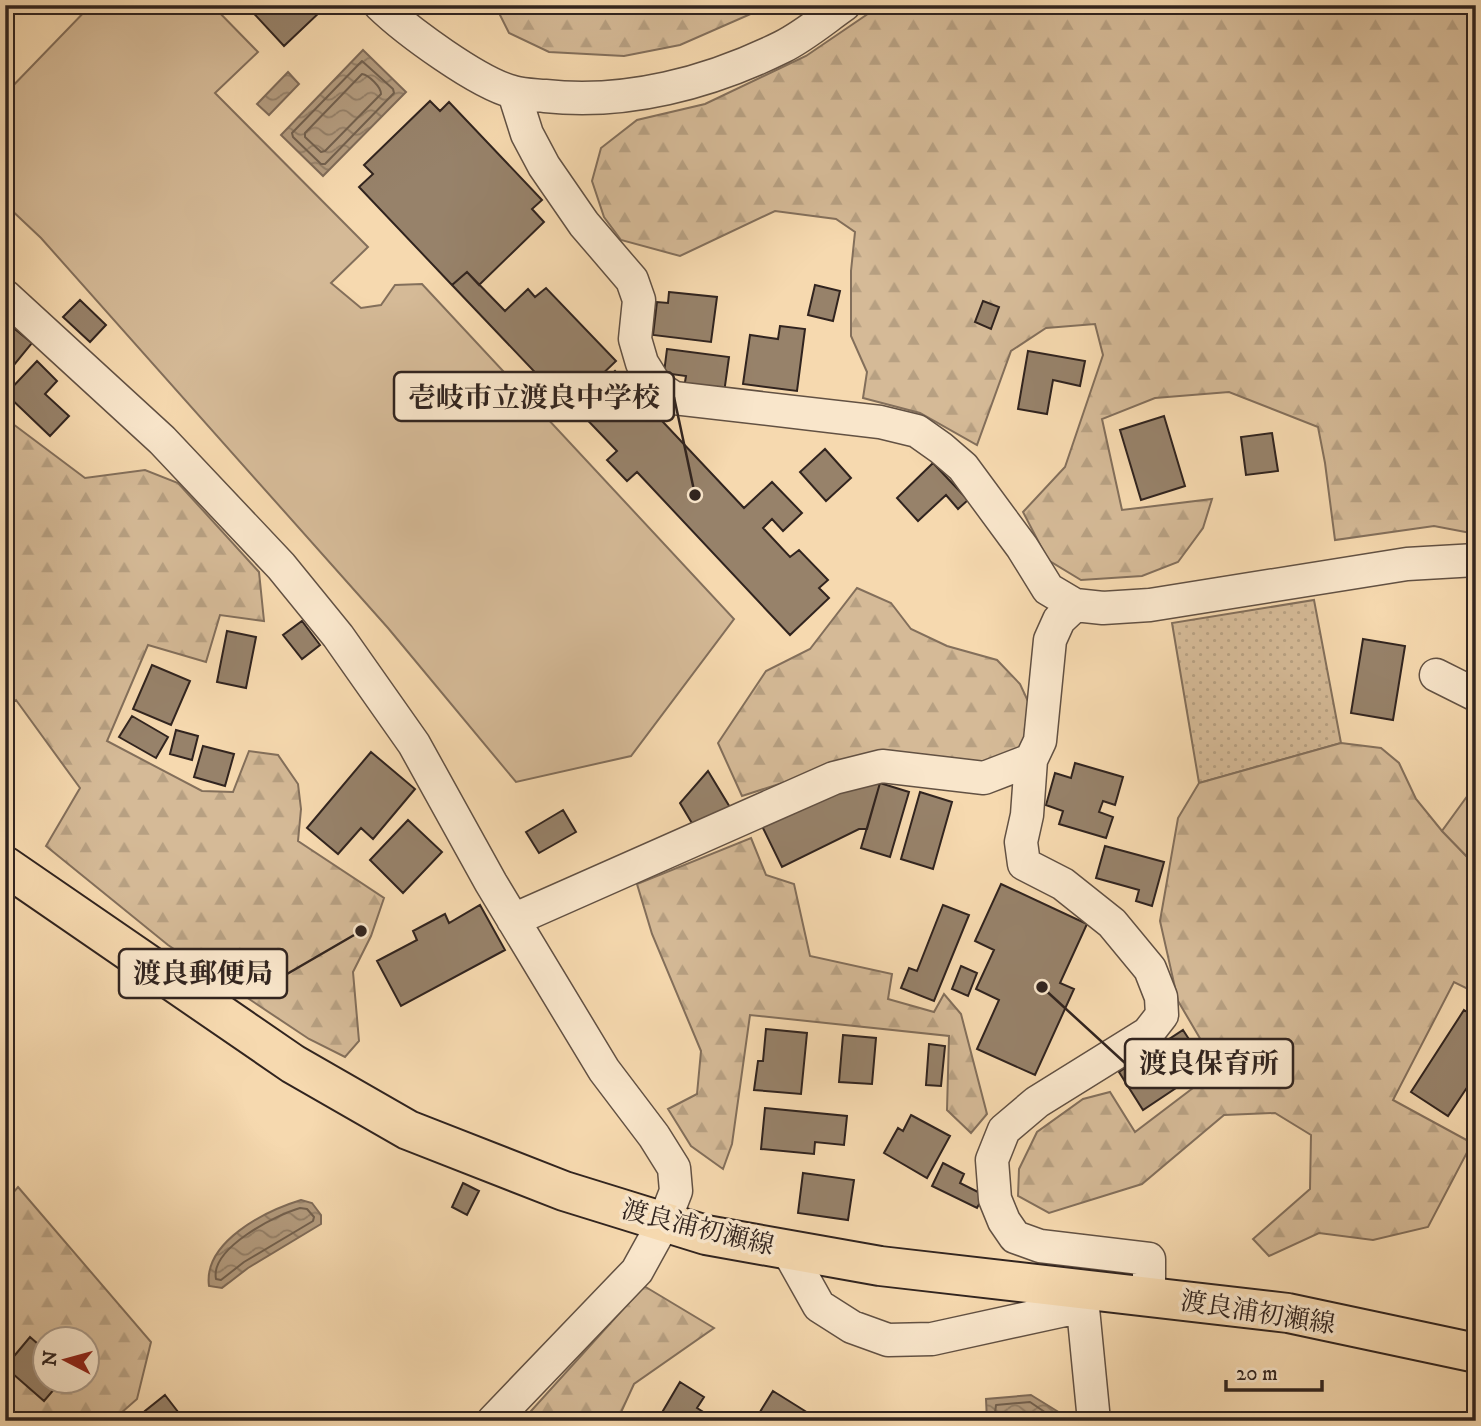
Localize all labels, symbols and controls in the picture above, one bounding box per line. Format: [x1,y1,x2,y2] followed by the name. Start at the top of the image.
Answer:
[394,372,674,421] callout: 壱岐市立渡良中学校
[408,381,660,416] text: 壱岐市立渡良中学校
[119,949,287,998] callout: 渡良郵便局
[133,957,273,992] text: 渡良郵便局
[1125,1039,1293,1088] callout: 渡良保育所
[1139,1047,1279,1082] text: 渡良保育所
[618,1194,777,1263] street label: 渡良浦初瀬線
[1178,1285,1337,1342] street label: 渡良浦初瀬線
[32,1324,102,1394] north arrow
[38,1349,63,1367] text: N
[1226,1349,1322,1393] scale bar
[1236,1361,1278,1387] text: 20 m

